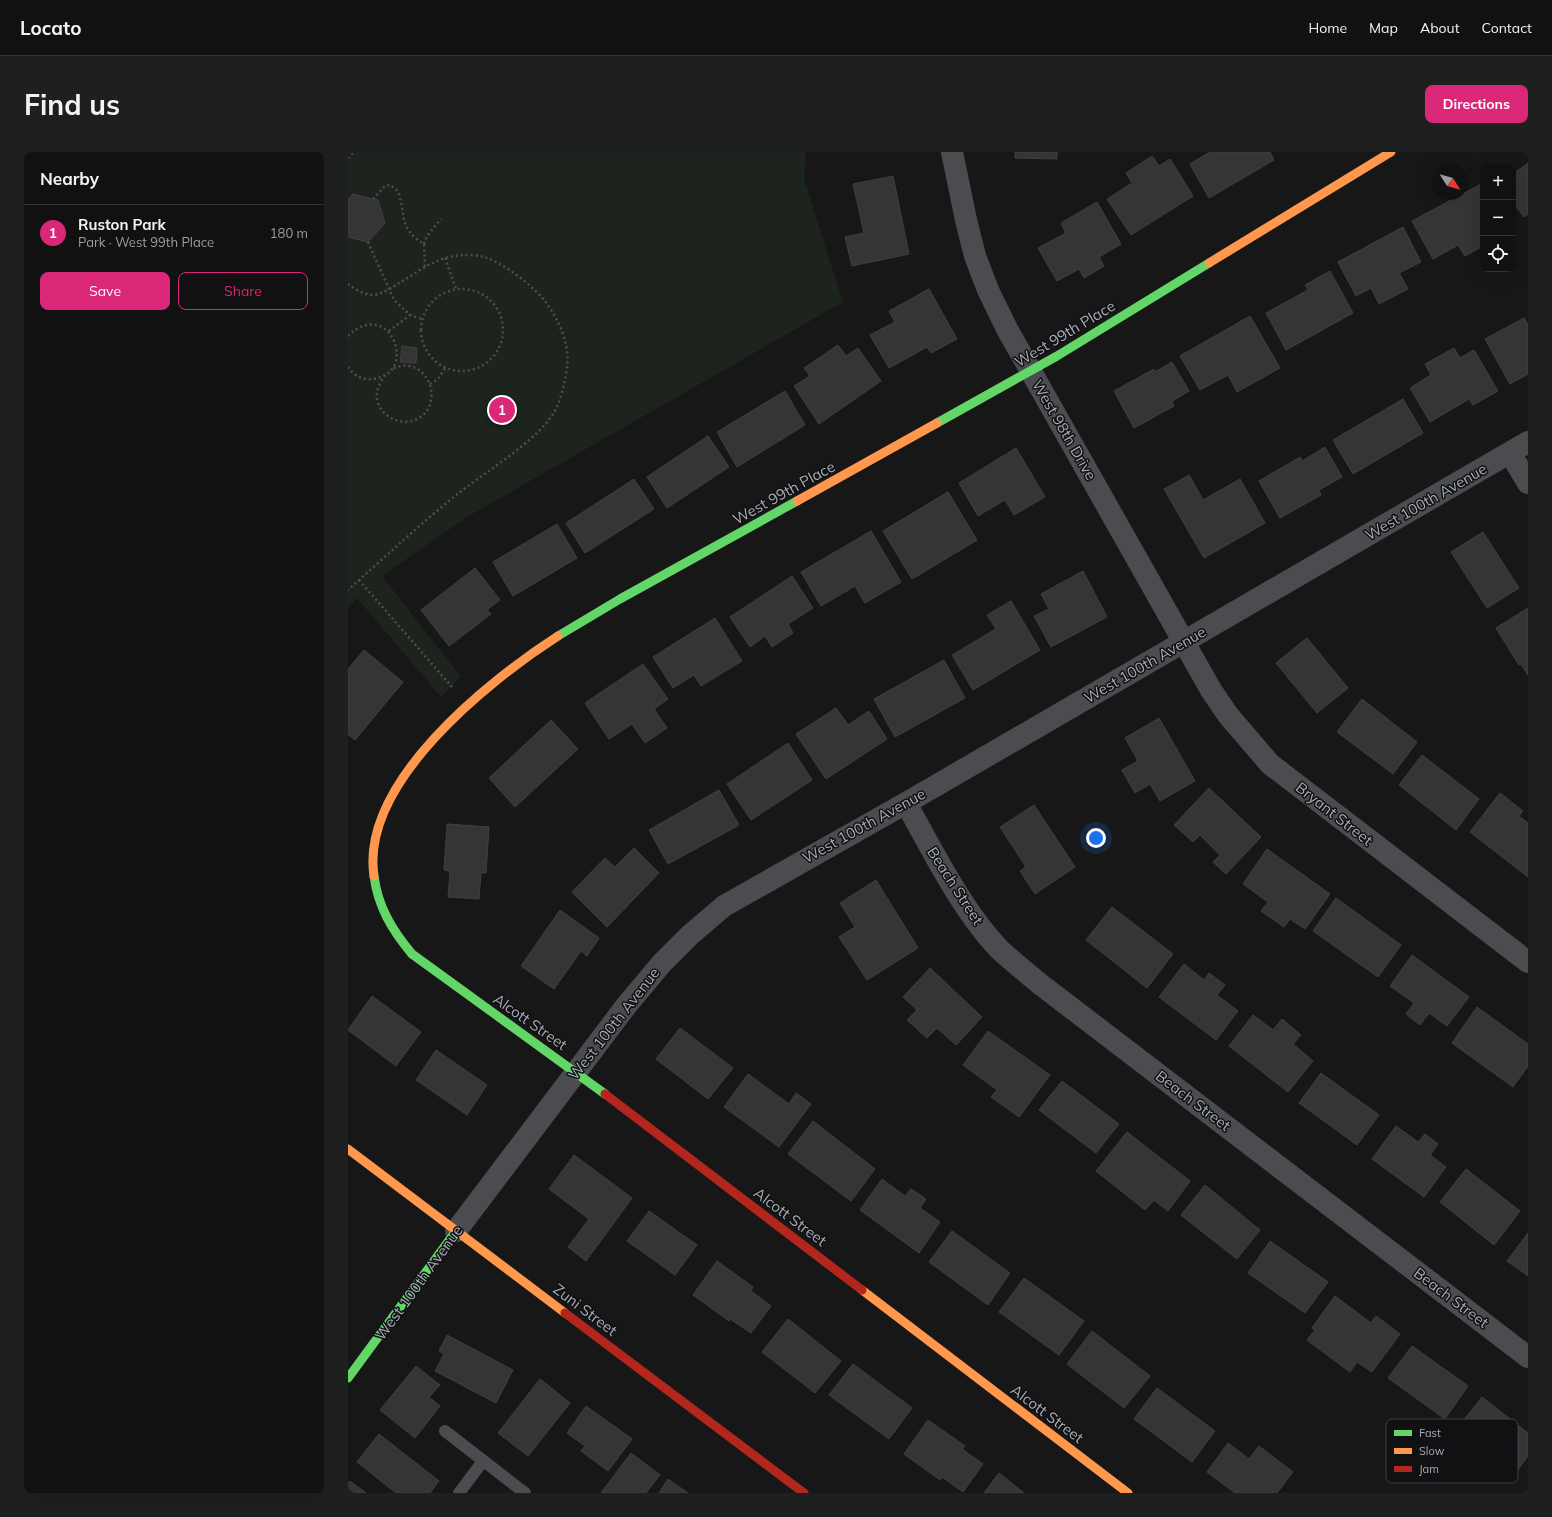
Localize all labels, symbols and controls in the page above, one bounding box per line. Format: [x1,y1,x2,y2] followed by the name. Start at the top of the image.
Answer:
[20,16,81,40] text: Locato
[1308,19,1347,37] text: Home
[1369,19,1398,37] text: Map
[1420,19,1460,37] text: About
[1482,19,1532,37] text: Contact
[1425,85,1528,123] button: Directions
[24,87,120,122] text: Find us
[1432,164,1468,200] north arrow
[1480,164,1516,272] map controls
[1480,164,1516,200] button: +
[40,168,99,189] text: Nearby
[1480,200,1516,236] button: −
[78,215,166,234] text: Ruston Park
[49,225,57,241] text: 1
[270,225,308,241] text: 180 m
[78,234,214,250] text: Park · West 99th Place
[1480,236,1516,272] button: locate
[40,272,170,310] button: Save
[178,272,308,310] button: Share
[1011,296,1119,371] street label: West 99th Place
[1028,376,1101,483] street label: West 98th Drive
[489,395,515,425] pin: 1
[729,457,838,529] street label: West 99th Place
[1361,459,1490,544] street label: West 100th Avenue
[1080,622,1209,707] street label: West 100th Avenue
[1292,778,1377,850] street label: Bryant Street
[799,784,929,867] street label: West 100th Avenue
[1086,828,1106,848] your location
[923,843,988,928] street label: Beach Street
[564,964,663,1084] street label: West 100th Avenue
[490,989,571,1054] street label: Alcott Street
[1152,1066,1235,1135] street label: Beach Street
[750,1183,830,1250] street label: Alcott Street
[370,1221,467,1344] street label: West 100th Avenue
[1410,1263,1493,1332] street label: Beach Street
[550,1279,621,1340] street label: Zuni Street
[1007,1380,1087,1447] street label: Alcott Street
[1386,1419,1518,1483] legend
[1419,1426,1441,1440] text: Fast
[1419,1444,1445,1458] text: Slow
[1419,1462,1439,1476] text: Jam

